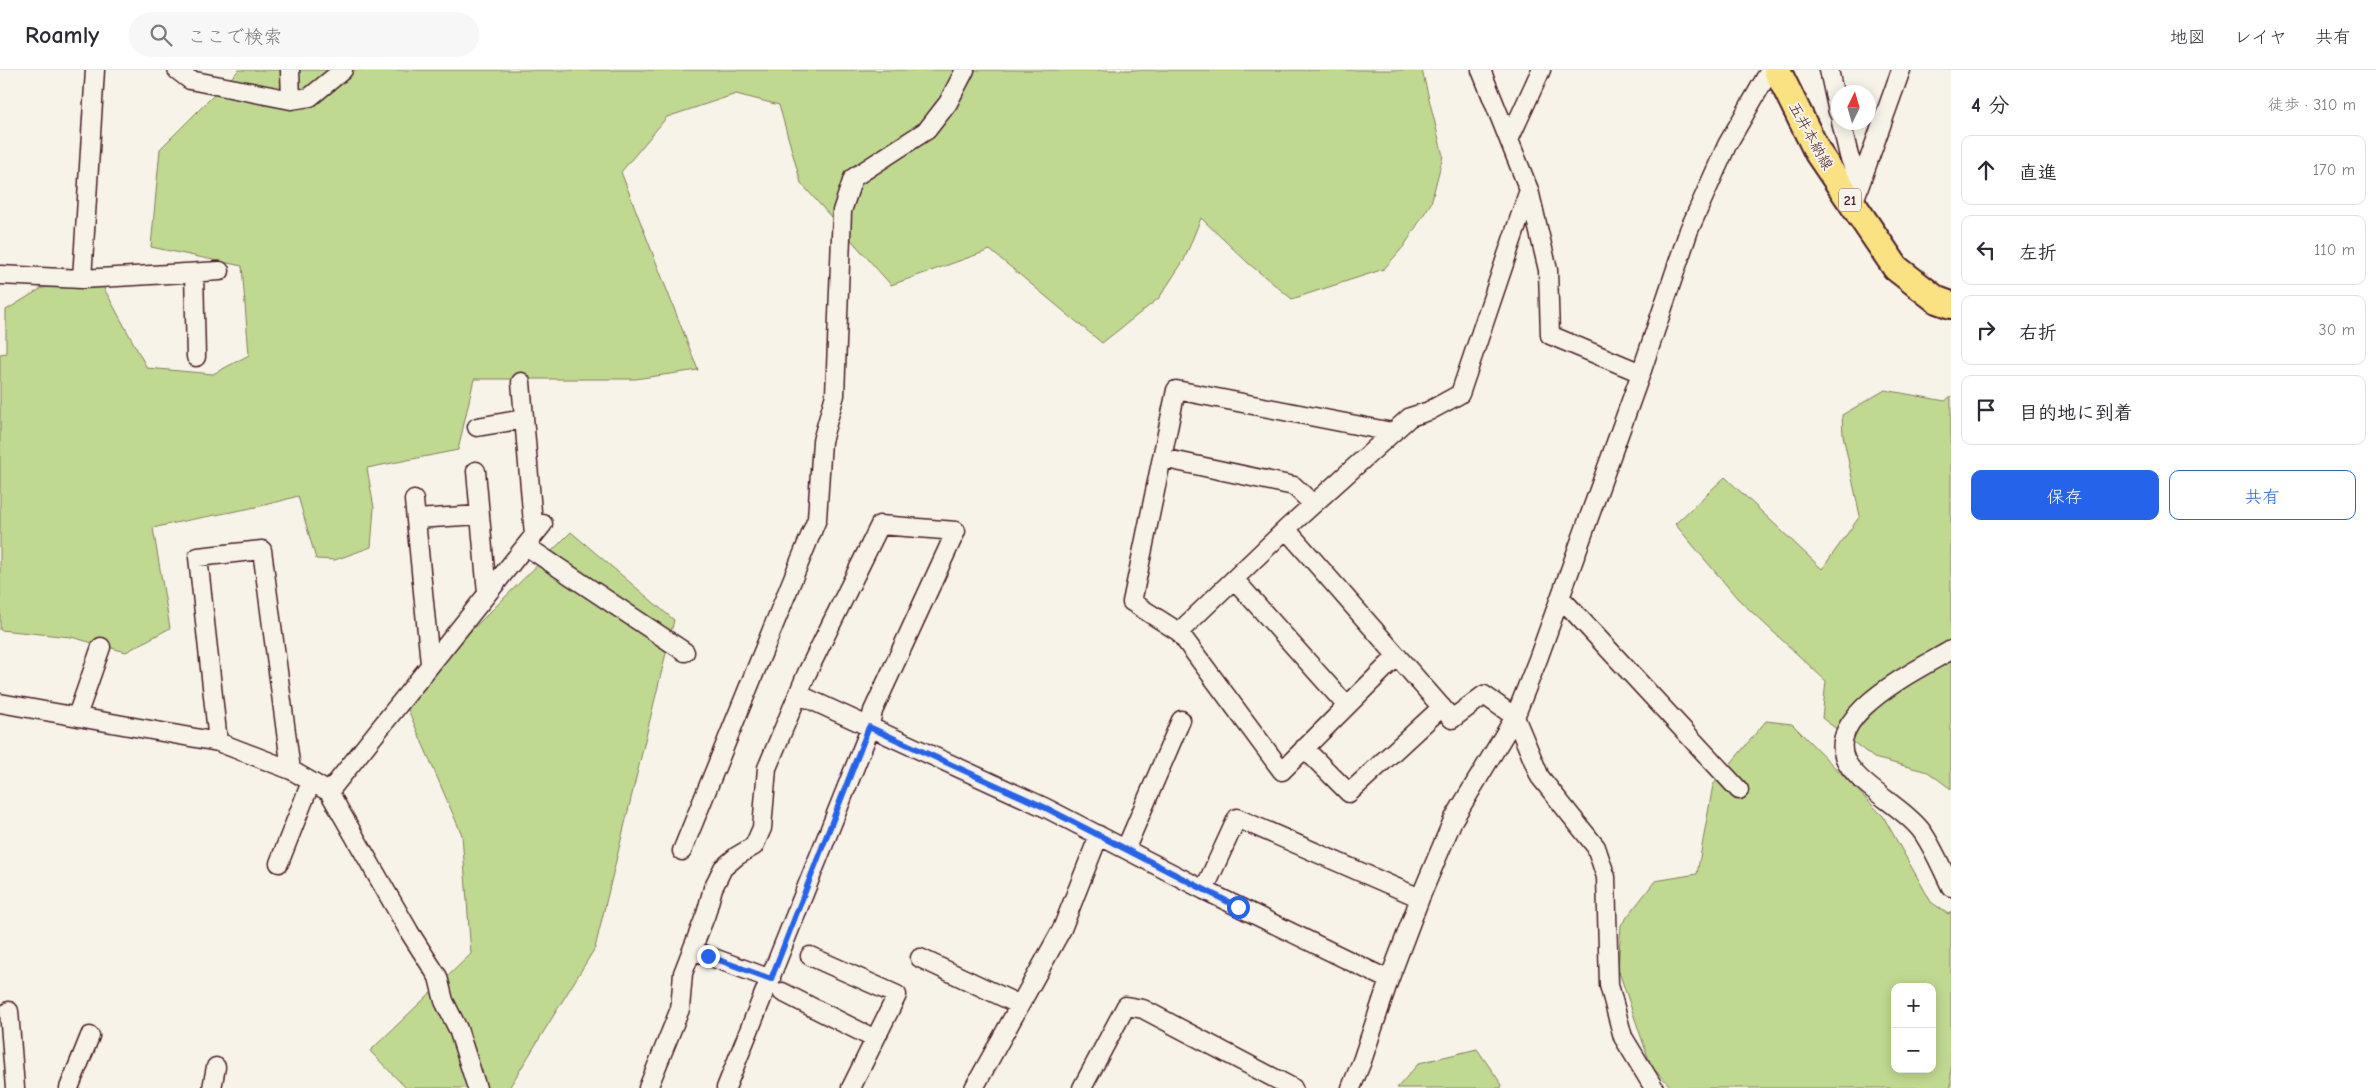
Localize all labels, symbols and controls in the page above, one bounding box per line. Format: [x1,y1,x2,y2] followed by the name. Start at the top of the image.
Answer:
[129,12,479,57] search box
[25,21,99,49] text: Roamly
[147,21,175,49] icon: search
[187,26,282,48] text: ここで検索
[2170,27,2206,48] text: 地図
[2234,27,2287,48] text: レイヤ
[2315,27,2351,48] text: 共有
[1831,85,1876,130] north arrow
[1971,93,2009,117] text: 4 分
[2268,96,2356,114] text: 徒歩 · 310 m
[1785,99,1837,173] street label: 五井本納線
[1972,156,2000,184] icon: ahead
[2313,161,2355,179] text: 170 m
[2019,162,2057,184] text: 直進
[1839,188,1861,212] road number: 21
[1972,236,2000,264] icon: left
[2314,241,2355,259] text: 110 m
[2019,242,2057,264] text: 左折
[1972,316,2000,344] icon: right
[2319,321,2355,339] text: 30 m
[2019,322,2057,344] text: 右折
[1972,396,2000,424] icon: arrive
[2019,402,2133,424] text: 目的地に到着
[1971,470,2159,520] button: 保存
[2169,470,2356,520] button: 共有
[1227,896,1250,919] route start
[697,945,720,968] route end
[1891,983,1936,1073] map controls
[1891,983,1936,1028] button: +
[1891,1028,1936,1073] button: −

